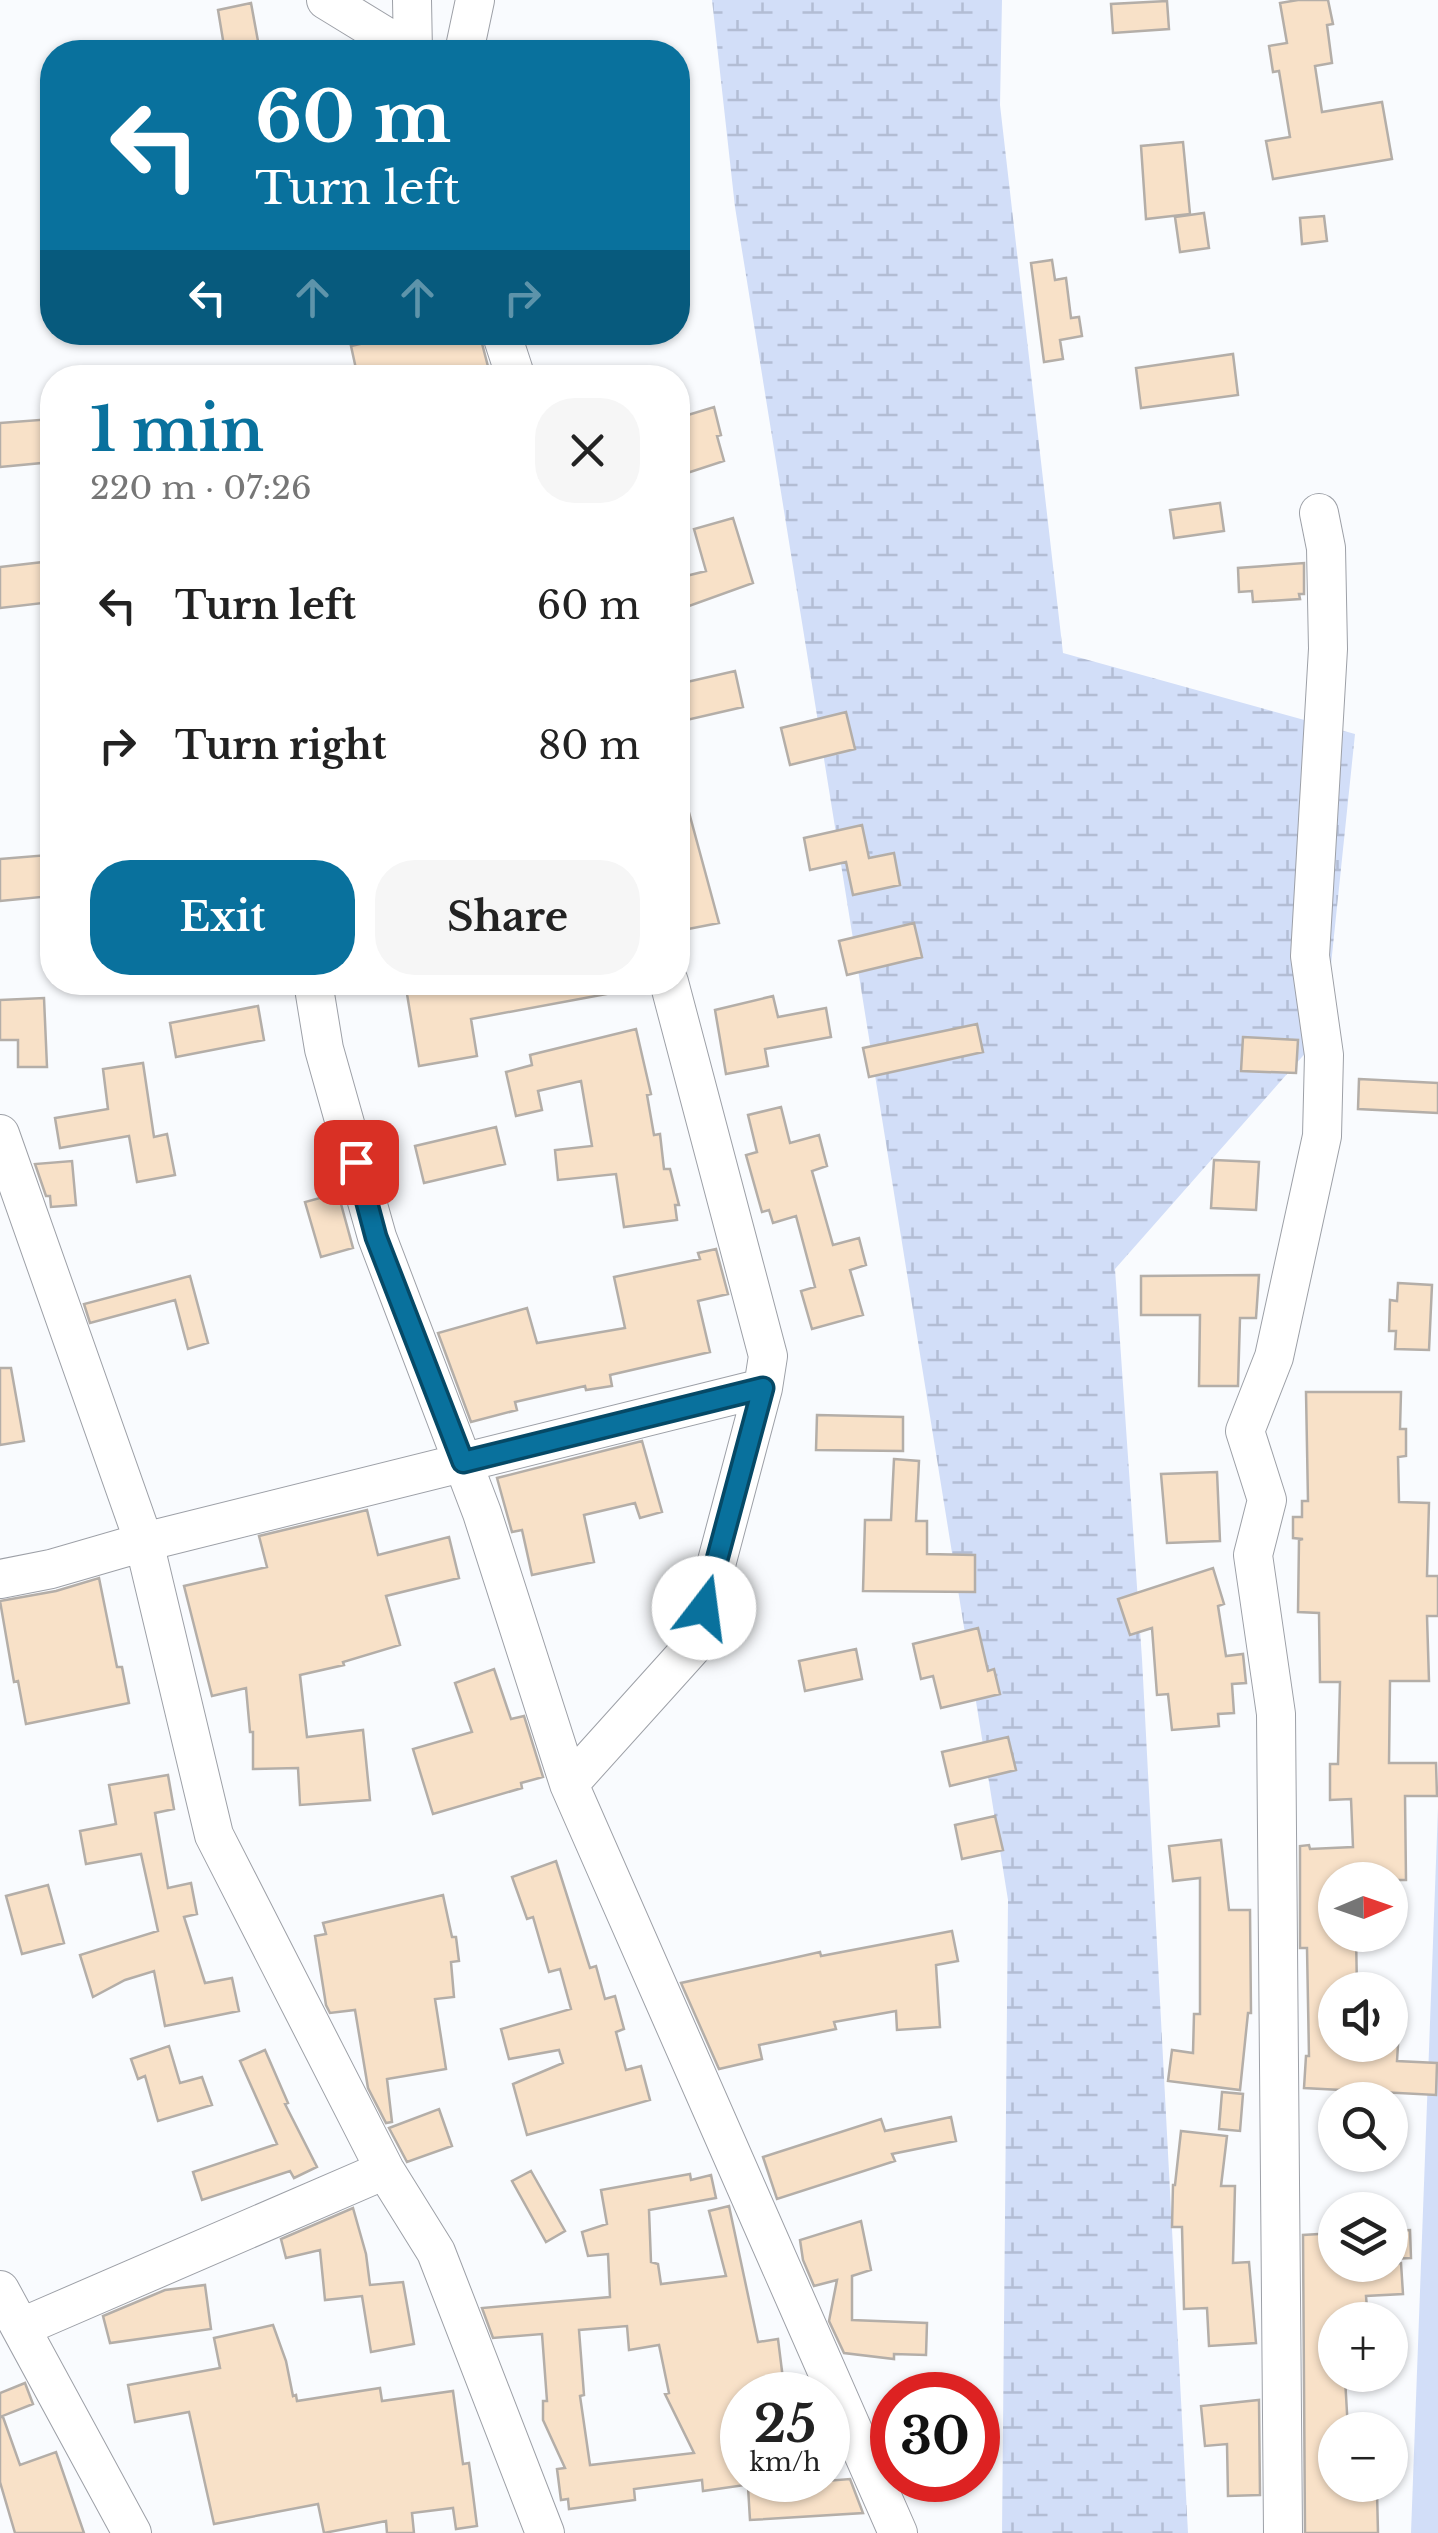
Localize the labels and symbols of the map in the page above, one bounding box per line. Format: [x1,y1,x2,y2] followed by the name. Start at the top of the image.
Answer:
[314,1120,399,1205] pin
[652,1556,756,1660] position arrow
[1318,1862,1408,1952] north arrow
[870,2372,1000,2502] speed limit sign: 30

